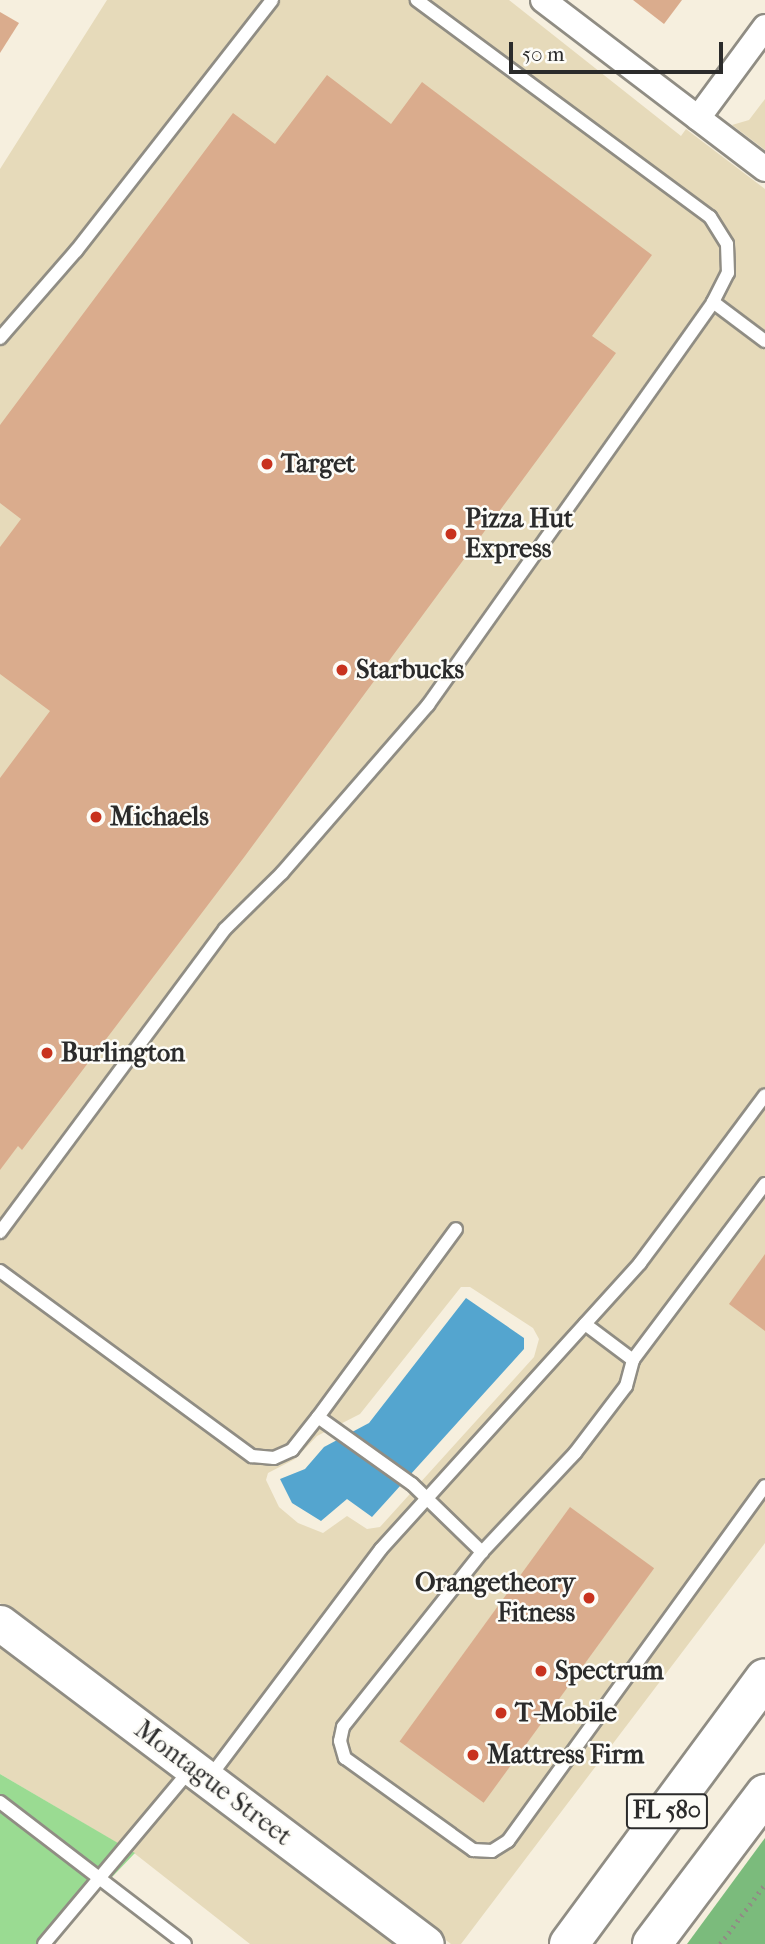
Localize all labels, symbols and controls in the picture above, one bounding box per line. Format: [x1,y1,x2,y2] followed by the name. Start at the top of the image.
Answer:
[513,28,726,72] scale bar
[522,42,565,66] text: 50 m
[281,448,355,480] place label: Target
[259,456,275,472] marker: Target
[465,503,573,564] place label: Pizza Hut Express
[443,526,459,542] marker: Pizza Hut Express
[356,654,464,686] place label: Starbucks
[334,662,350,678] marker: Starbucks
[110,801,209,833] place label: Michaels
[88,809,104,825] marker: Michaels
[61,1037,185,1069] place label: Burlington
[39,1045,55,1061] marker: Burlington
[415,1567,575,1628] place label: Orangetheory Fitness
[581,1590,597,1606] marker: Orangetheory Fitness
[555,1655,664,1687] place label: Spectrum
[533,1663,549,1679] marker: Spectrum
[515,1697,617,1729] place label: T-Mobile
[493,1705,509,1721] marker: T-Mobile
[128,1714,298,1852] street label: Montague Street
[487,1739,644,1771] place label: Mattress Firm
[465,1747,481,1763] marker: Mattress Firm
[625,1791,709,1832] road number: FL 580

